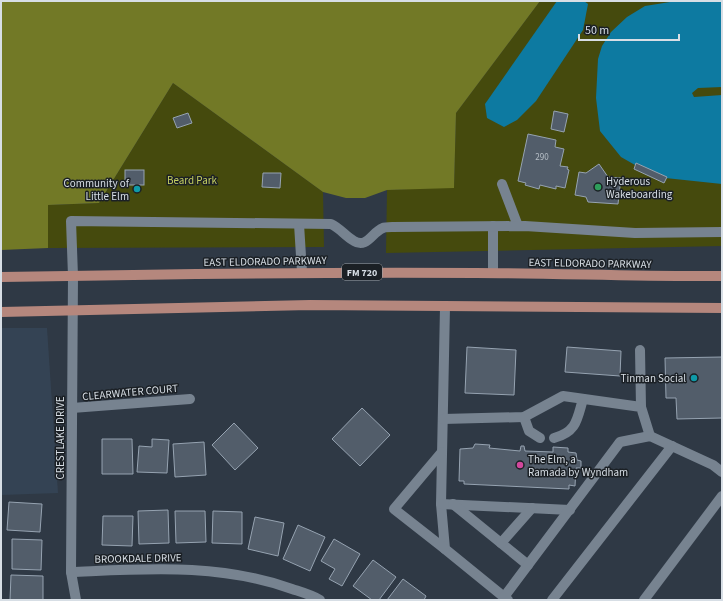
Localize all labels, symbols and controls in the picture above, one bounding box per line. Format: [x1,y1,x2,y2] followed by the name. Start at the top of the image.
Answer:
[579,16,679,42] scale bar
[585,22,609,39] text: 50 m
[535,151,549,164] house number: 290
[167,173,217,188] park label: Beard Park
[606,174,673,202] place label: Hyderous Wakeboarding
[64,176,130,204] place label: Community of Little Elm
[593,182,603,192] marker: Hyderous Wakeboarding
[132,184,142,194] marker: Community of Little Elm
[203,253,327,270] street label: EAST ELDORADO PARKWAY
[528,255,652,272] street label: EAST ELDORADO PARKWAY
[342,264,382,280] road number: FM 720
[621,371,686,386] place label: Tinman Social
[689,373,699,383] marker: Tinman Social
[81,381,179,404] street label: CLEARWATER COURT
[53,396,68,479] street label: CRESTLAKE DRIVE
[528,452,628,480] place label: The Elm, a Ramada by Wyndham
[515,460,525,470] marker: The Elm, a Ramada by Wyndham
[94,550,182,567] street label: BROOKDALE DRIVE

